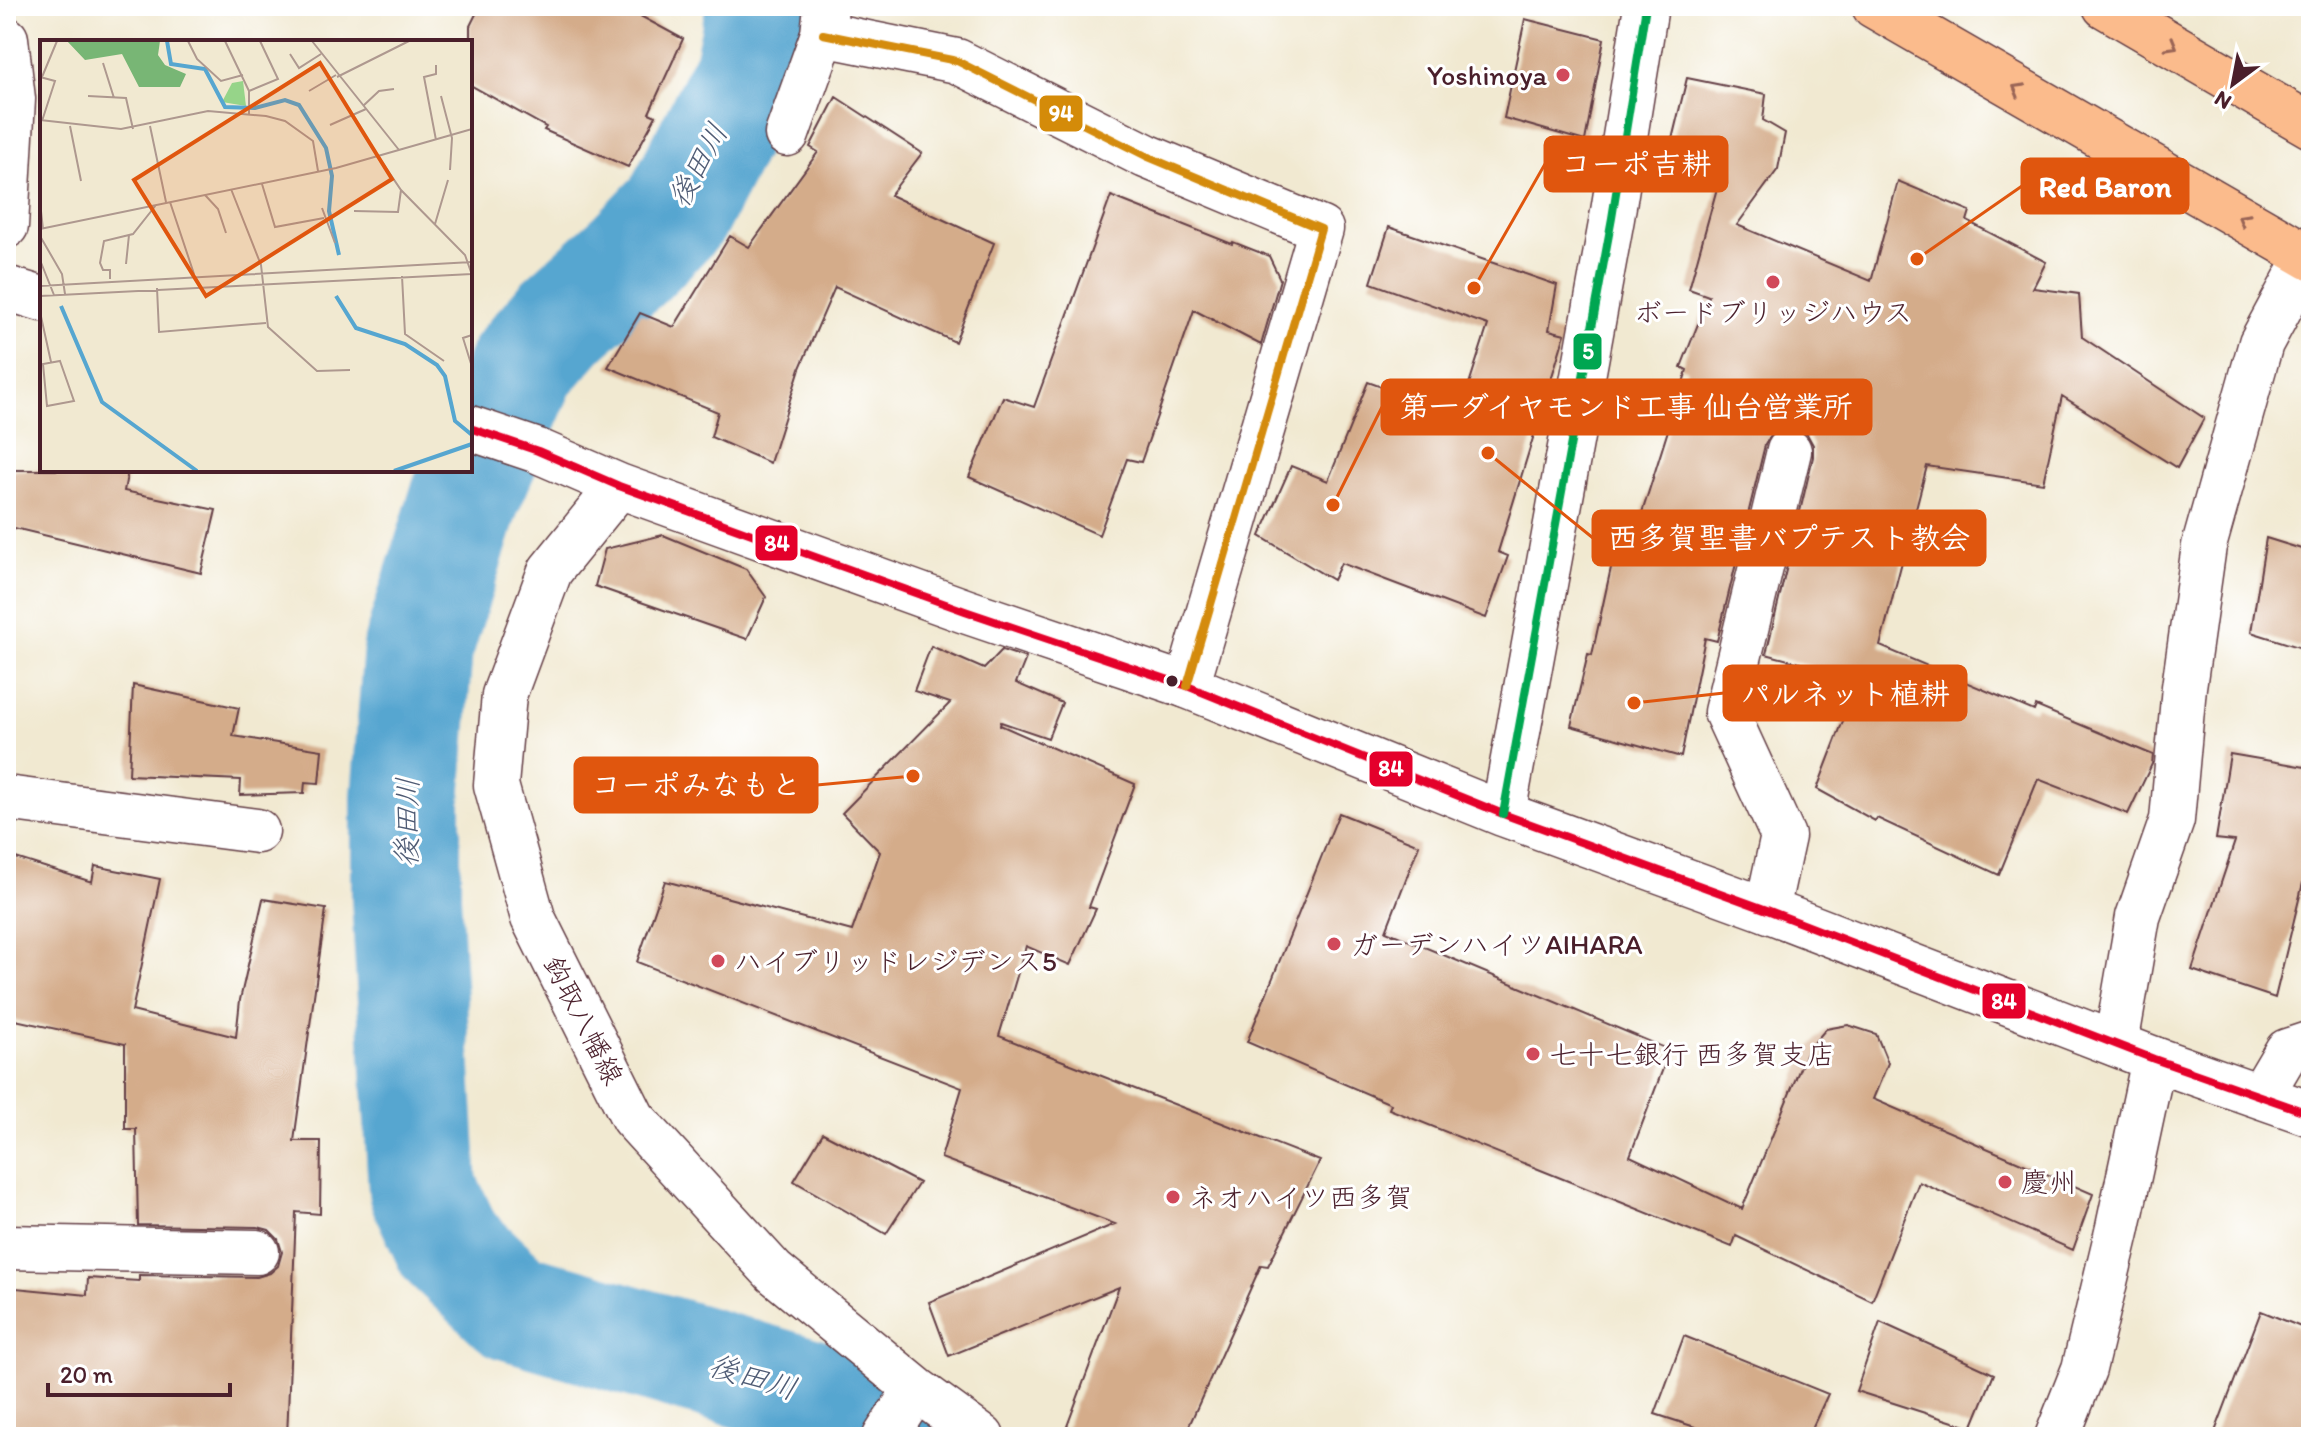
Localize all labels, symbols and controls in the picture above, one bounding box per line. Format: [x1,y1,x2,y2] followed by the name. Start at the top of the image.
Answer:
[2163,35,2178,51] one-way arrow
[40,40,472,472] inset map
[2193,44,2273,124] north arrow
[1427,58,1547,92] place label: Yoshinoya
[1554,66,1572,84] marker: Yoshinoya
[2012,83,2027,99] one-way arrow
[2209,85,2236,116] text: N
[1038,94,1084,133] line badge: 94
[1049,100,1074,127] text: 94
[660,116,736,213] water label: 後田川
[1545,137,1727,191] callout: コーポ吉耕
[1561,145,1711,182] text: コーポ吉耕
[2022,159,2188,213] callout: Red Baron
[2039,168,2171,205] text: Red Baron
[2238,213,2252,229] one-way arrow
[1764,273,1782,291] marker: ボードブリッジハウス
[1634,295,1912,329] place label: ボードブリッジハウス
[1572,332,1603,371] line badge: 5
[1582,338,1594,365] text: 5
[1382,380,1871,434] callout: 第一ダイヤモンド工事 仙台営業所
[1399,388,1853,425] text: 第一ダイヤモンド工事 仙台営業所
[1593,511,1985,565] callout: 西多賀聖書バプテスト教会
[1608,519,1970,556] text: 西多賀聖書バプテスト教会
[754,524,799,562] line badge: 84
[764,530,790,557] text: 84
[1724,666,1966,720] callout: パルネット植耕
[1164,673,1180,689] unlabelled marker
[1741,675,1949,712] text: パルネット植耕
[1368,750,1414,788] line badge: 84
[1378,755,1404,782] text: 84
[575,758,817,812] callout: コーポみなもと
[591,766,801,803] text: コーポみなもと
[387,777,426,867] water label: 後田川
[1350,927,1643,961] place label: ガーデンハイツAIHARA
[1325,935,1343,953] marker: ガーデンハイツAIHARA
[734,944,1057,978] place label: ハイブリッドレジデンス5
[537,950,631,1090] street label: 鈎取八幡線
[709,952,727,970] marker: ハイブリッドレジデンス5
[1981,982,2027,1020] line badge: 84
[1991,988,2017,1015] text: 84
[1549,1037,1835,1071] place label: 七十七銀行 西多賀支店
[1524,1045,1542,1063] marker: 七十七銀行 西多賀支店
[2021,1165,2077,1199] place label: 慶州
[1996,1173,2014,1191] marker: 慶州
[1189,1180,1413,1214] place label: ネオハイツ西多賀
[1164,1188,1182,1206] marker: ネオハイツ西多賀
[705,1346,802,1407] water label: 後田川
[48,1347,230,1397] scale bar
[60,1360,113,1389] text: 20 m

